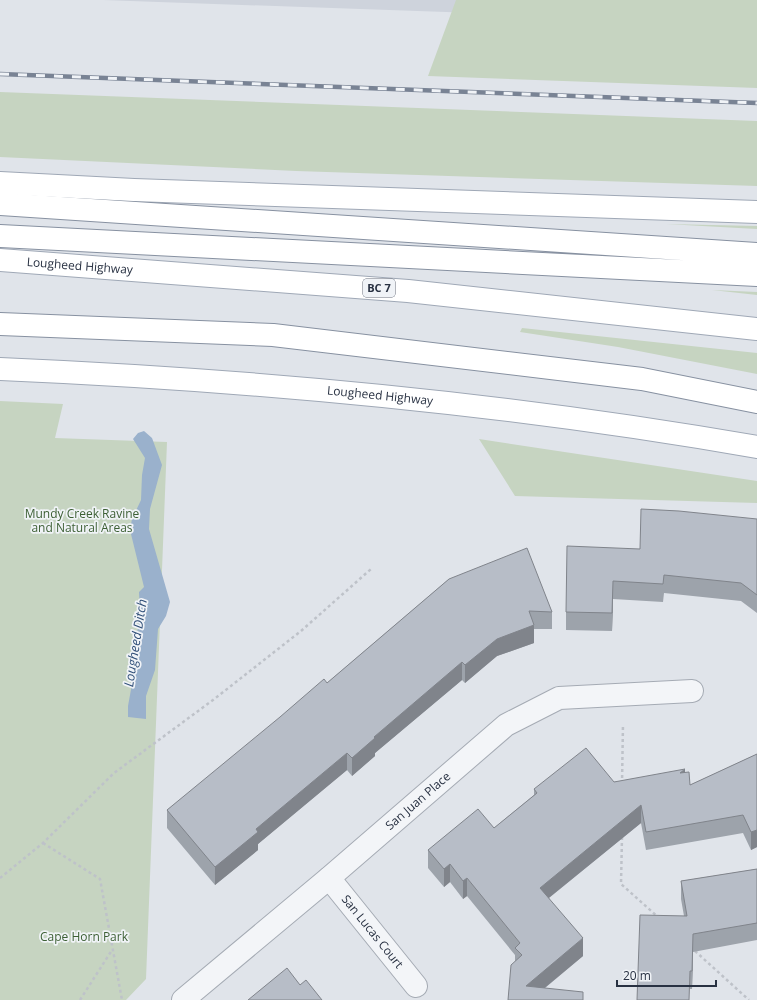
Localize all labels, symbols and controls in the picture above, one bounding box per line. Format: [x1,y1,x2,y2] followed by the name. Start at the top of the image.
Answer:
[26,253,135,278] street label: Lougheed Highway
[363,279,395,297] road number: BC 7
[326,382,435,409] street label: Lougheed Highway
[25,505,140,536] park label: Mundy Creek Ravine and Natural Areas
[119,598,151,688] water label: Lougheed Ditch
[382,768,454,834] street label: San Juan Place
[338,891,408,972] street label: San Lucas Court
[40,928,129,945] park label: Cape Horn Park
[617,962,716,988] scale bar
[623,967,651,984] text: 20 m

